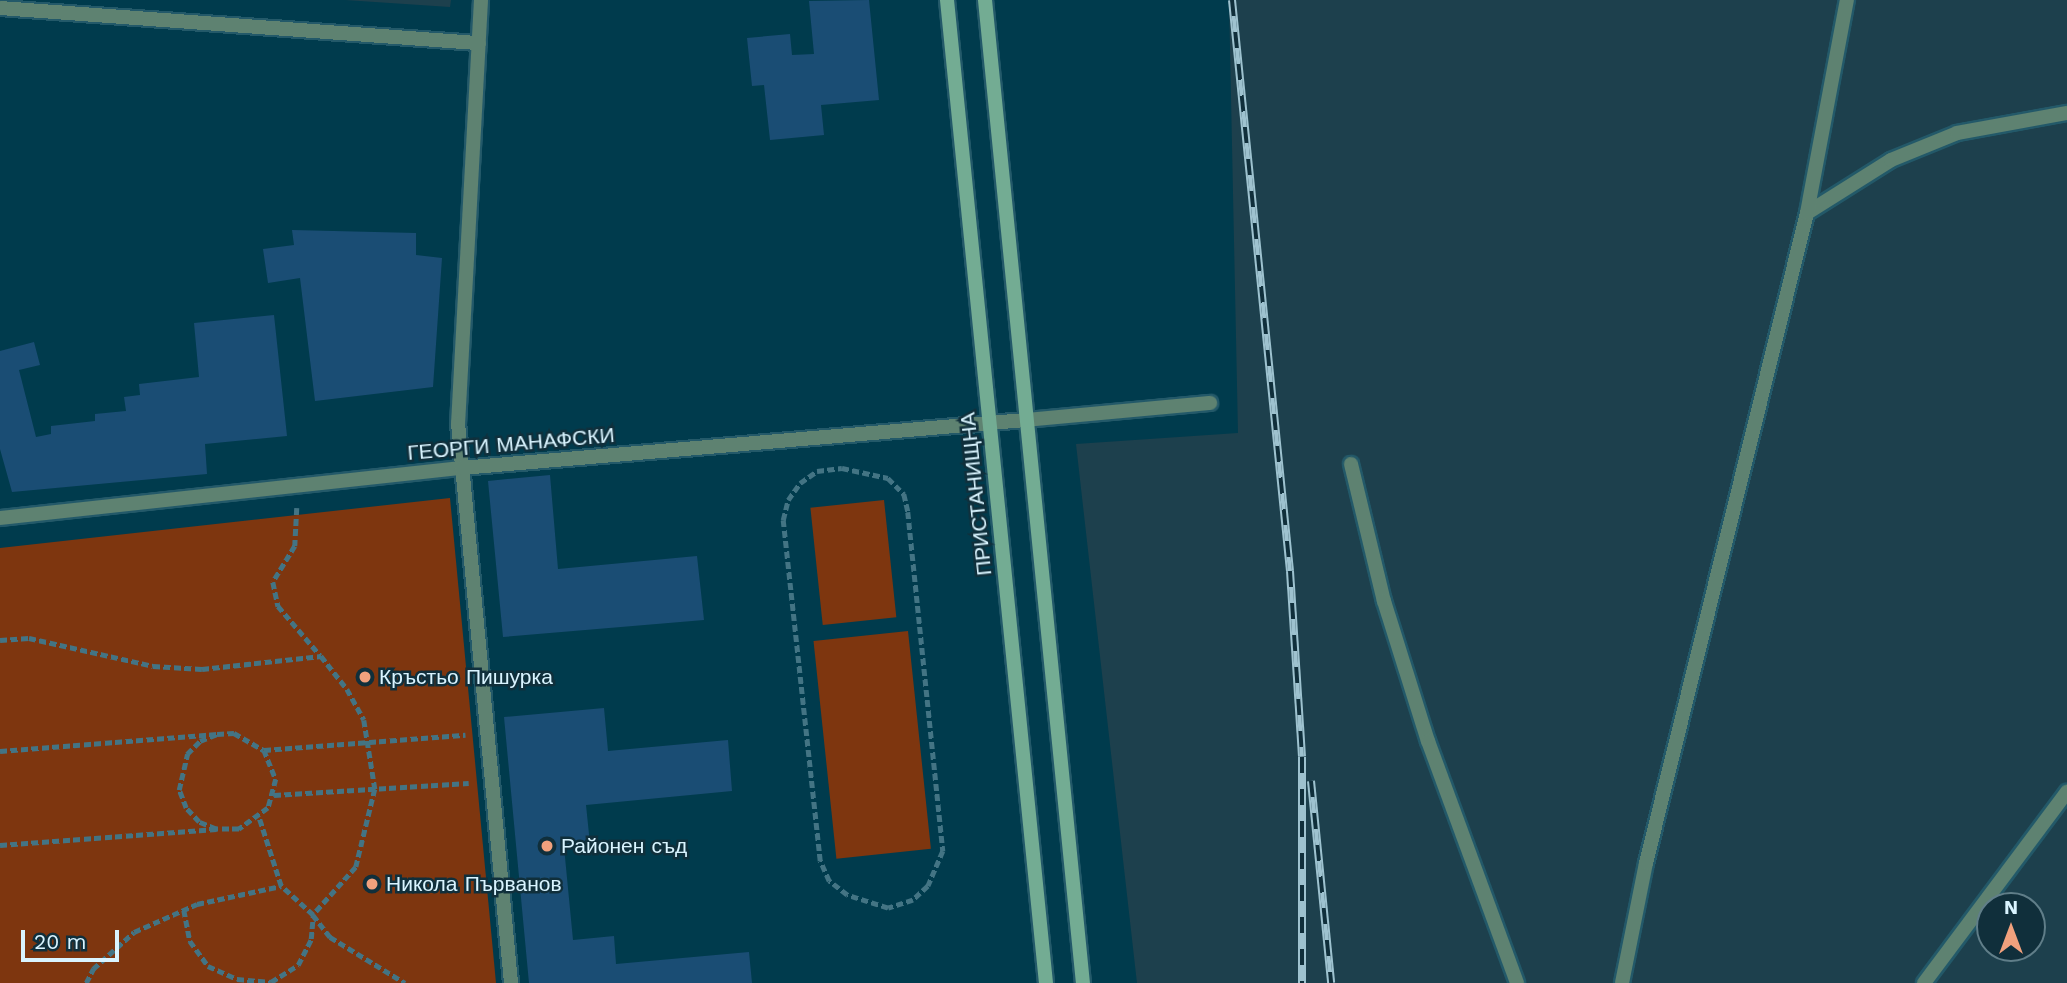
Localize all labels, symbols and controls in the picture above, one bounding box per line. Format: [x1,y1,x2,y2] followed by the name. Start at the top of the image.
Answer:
[955,411,997,577] street label: ПРИСТАНИЩНА
[406,422,616,466] street label: ГЕОРГИ МАНАФСКИ
[379,664,553,690] place label: Кръстьо Пишурка
[357,669,373,685] marker: Кръстьо Пишурка
[561,833,687,859] place label: Районен съд
[539,838,555,854] marker: Районен съд
[386,871,562,897] place label: Никола Първанов
[364,876,380,892] marker: Никола Първанов
[1976,892,2046,962] north arrow
[2004,896,2018,919] text: N
[24,916,122,960] scale bar
[34,929,86,954] text: 20 m

